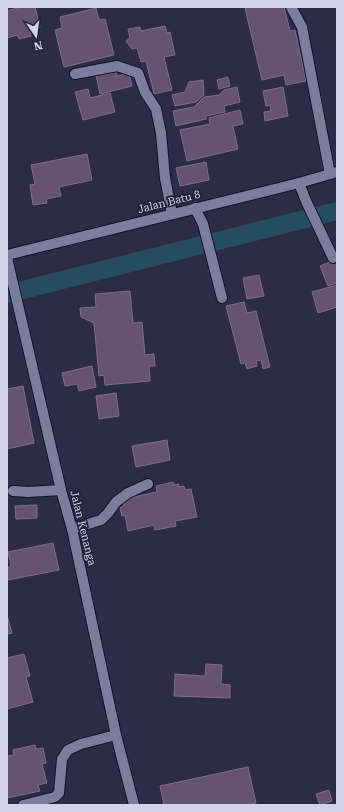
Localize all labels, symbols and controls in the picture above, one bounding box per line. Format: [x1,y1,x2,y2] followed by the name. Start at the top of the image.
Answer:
[16,16,56,56] north arrow
[32,38,44,53] text: N
[136,188,202,216] street label: Jalan Batu 8
[67,489,99,567] street label: Jalan Kenanga

